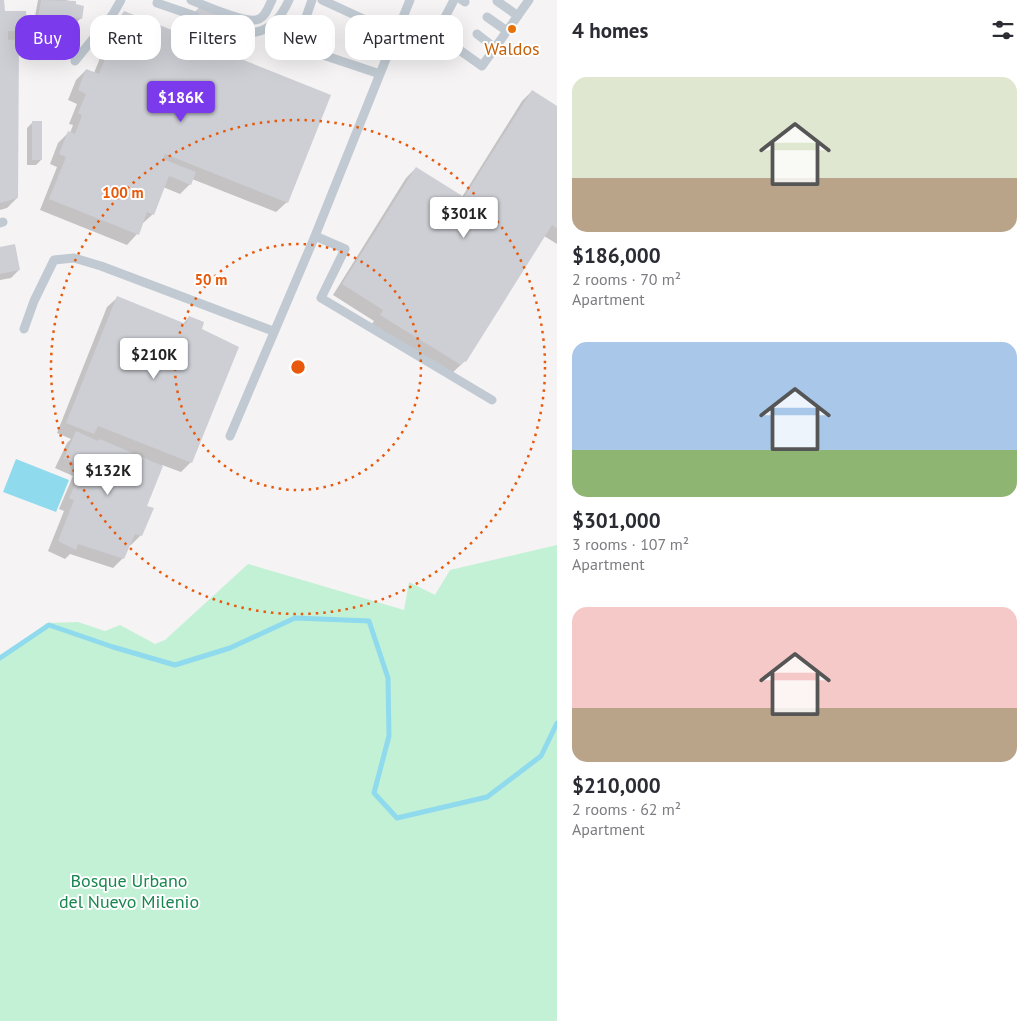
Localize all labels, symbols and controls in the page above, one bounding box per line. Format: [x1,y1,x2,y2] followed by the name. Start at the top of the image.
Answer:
[15,15,80,60] chip: Buy
[90,15,161,60] chip: Rent
[171,15,255,60] chip: Filters
[265,15,335,60] chip: New
[345,15,463,60] chip: Apartment
[989,16,1017,44] icon: filters
[572,17,648,44] text: 4 homes
[506,23,518,35] marker: Waldos
[484,37,540,60] place label: Waldos
[146,80,216,123] pin: $186K
[158,87,204,107] text: $186K
[750,109,840,199] icon: home
[102,183,144,202] text: 100 m
[429,196,499,239] pin: $301K
[441,203,487,223] text: $301K
[572,242,661,269] text: $186,000
[572,269,681,289] text: 2 rooms · 70 m²
[195,270,227,289] text: 50 m
[572,289,645,309] text: Apartment
[119,338,189,380] pin: $210K
[131,344,177,364] text: $210K
[289,358,307,376] centre of rings
[750,374,840,464] icon: home
[73,454,143,496] pin: $132K
[85,460,131,480] text: $132K
[572,507,661,534] text: $301,000
[572,534,689,554] text: 3 rooms · 107 m²
[572,554,645,574] text: Apartment
[750,639,840,729] icon: home
[572,772,661,799] text: $210,000
[572,799,681,819] text: 2 rooms · 62 m²
[572,819,645,839] text: Apartment
[59,869,199,913] park label: Bosque Urbano del Nuevo Milenio

